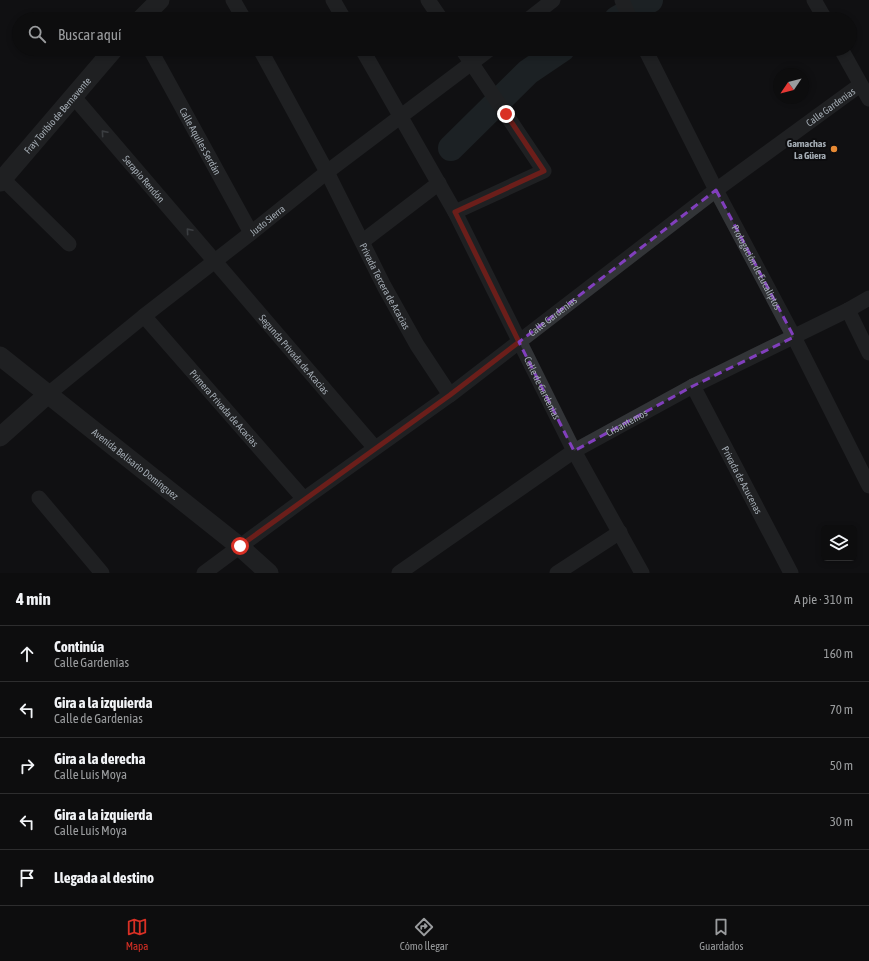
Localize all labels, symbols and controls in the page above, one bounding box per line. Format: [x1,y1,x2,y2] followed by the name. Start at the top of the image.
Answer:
[12,12,857,56] search box
[26,23,48,45] icon: search
[58,26,121,43] text: Buscar aquí
[773,68,809,104] north arrow
[22,75,94,156] street label: Fray Toribio de Bernavente
[804,85,858,129] street label: Calle Gardenias
[497,105,515,123] route end
[177,106,223,177] street label: Calle Aquiles Serdán
[101,130,108,137] one-way arrow
[787,138,826,161] place label: Garnachas La Güera
[829,144,839,154] marker: Garnachas La Güera
[121,153,167,205] street label: Serapio Rendón
[248,203,287,238] street label: Justo Sierra
[729,223,784,312] street label: Prologación de Eucaliptos
[186,228,193,236] one-way arrow
[357,241,412,332] street label: Privada Tercera de Acacias
[526,294,579,338] street label: Calle Gardenias
[257,312,331,397] street label: Segunda Privada de Acacias
[522,355,562,422] street label: Calle de Gardenias
[187,367,261,449] street label: Primera Privada de Acacias
[604,407,650,439] street label: Crisantemos
[90,426,181,502] street label: Avenida Belisario Domínguez
[719,444,764,516] street label: Privada de Azucenas
[821,525,857,561] map controls
[821,525,857,561] button: layers
[231,537,249,555] route start
[16,589,51,609] text: 4 min
[794,592,853,607] text: A pie · 310 m
[54,638,104,655] text: Continúa
[16,643,38,665] icon: ahead
[824,646,853,661] text: 160 m
[54,655,129,670] text: Calle Gardenias
[54,694,152,711] text: Gira a la izquierda
[16,699,38,721] icon: left
[830,702,853,717] text: 70 m
[54,711,143,726] text: Calle de Gardenias
[54,750,145,767] text: Gira a la derecha
[16,755,38,777] icon: right
[830,758,853,773] text: 50 m
[54,767,127,782] text: Calle Luis Moya
[54,806,152,823] text: Gira a la izquierda
[16,811,38,833] icon: left
[830,814,853,829] text: 30 m
[54,823,127,838] text: Calle Luis Moya
[16,867,38,889] icon: arrive
[54,869,154,886] text: Llegada al destino
[126,916,148,952] tab: Mapa
[400,916,448,952] tab: Cómo llegar
[699,916,743,952] tab: Guardados

